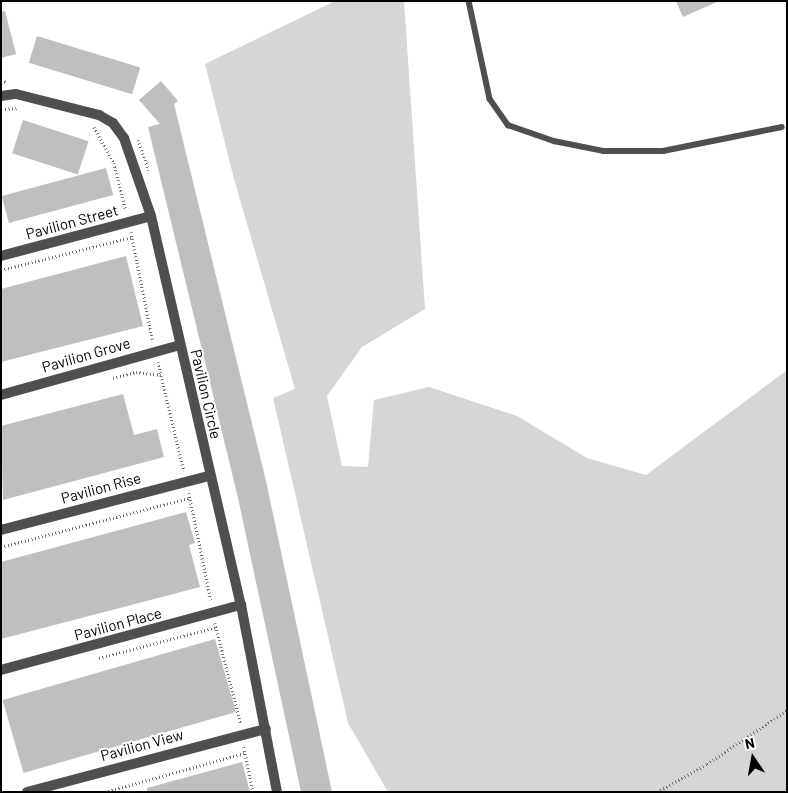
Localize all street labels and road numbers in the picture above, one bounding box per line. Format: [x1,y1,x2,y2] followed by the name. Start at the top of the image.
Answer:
[24,201,120,243] street label: Pavilion Street
[40,334,132,376] street label: Pavilion Grove
[187,347,225,441] street label: Pavilion Circle
[59,469,143,507] street label: Pavilion Rise
[72,604,164,644] street label: Pavilion Place
[99,725,185,765] street label: Pavilion View

